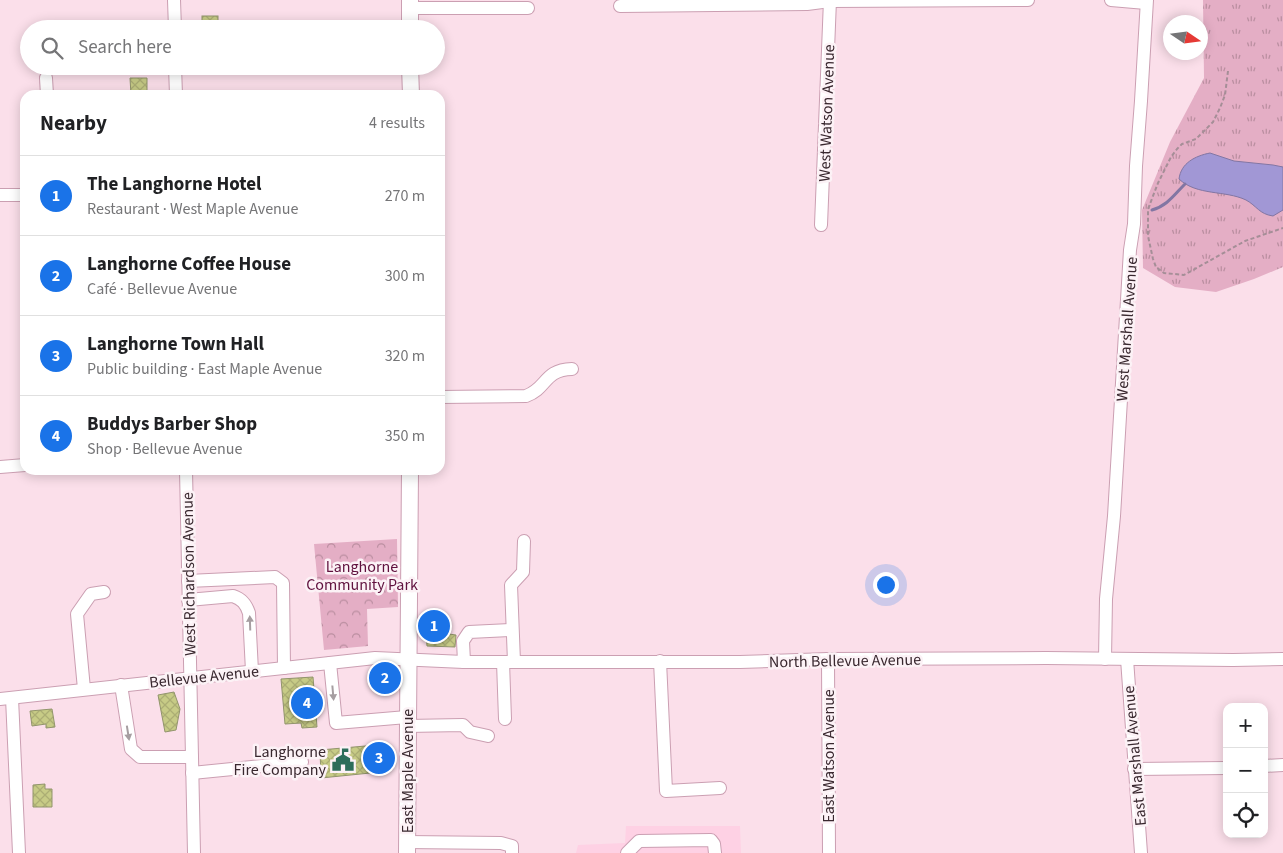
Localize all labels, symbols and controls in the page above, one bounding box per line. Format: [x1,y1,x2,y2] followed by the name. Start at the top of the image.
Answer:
[1163,15,1208,60] north arrow
[20,20,445,75] search box
[38,34,66,62] icon: search
[78,34,172,61] text: Search here
[814,44,840,182] street label: West Watson Avenue
[40,108,107,138] text: Nearby
[369,112,425,134] text: 4 results
[87,171,261,198] text: The Langhorne Hotel
[52,185,60,207] text: 1
[385,185,425,207] text: 270 m
[87,198,299,220] text: Restaurant · West Maple Avenue
[87,251,291,278] text: Langhorne Coffee House
[1111,256,1143,402] street label: West Marshall Avenue
[52,265,60,287] text: 2
[385,265,425,287] text: 300 m
[87,278,237,300] text: Café · Bellevue Avenue
[87,331,264,358] text: Langhorne Town Hall
[52,345,60,367] text: 3
[385,345,425,367] text: 320 m
[87,358,322,380] text: Public building · East Maple Avenue
[87,411,257,438] text: Buddys Barber Shop
[52,425,60,447] text: 4
[385,425,425,447] text: 350 m
[87,438,242,460] text: Shop · Bellevue Avenue
[177,492,201,656] street label: West Richardson Avenue
[306,556,418,596] park label: Langhorne Community Park
[873,572,899,598] your location
[418,607,450,645] pin: 1
[245,614,253,630] one-way arrow
[769,649,921,673] street label: North Bellevue Avenue
[369,659,401,697] pin: 2
[148,660,260,694] street label: Bellevue Avenue
[291,684,323,722] pin: 4
[329,685,337,701] one-way arrow
[1118,685,1152,827] street label: East Marshall Avenue
[818,689,840,823] street label: East Watson Avenue
[1223,703,1268,838] map controls
[1223,703,1268,748] button: +
[397,709,419,833] street label: East Maple Avenue
[125,726,133,742] one-way arrow
[363,739,395,777] pin: 3
[234,741,327,781] place label: Langhorne Fire Company
[330,747,356,773] public building icon: Langhorne Fire Company
[1223,748,1268,793] button: −
[1223,793,1268,838] button: locate

